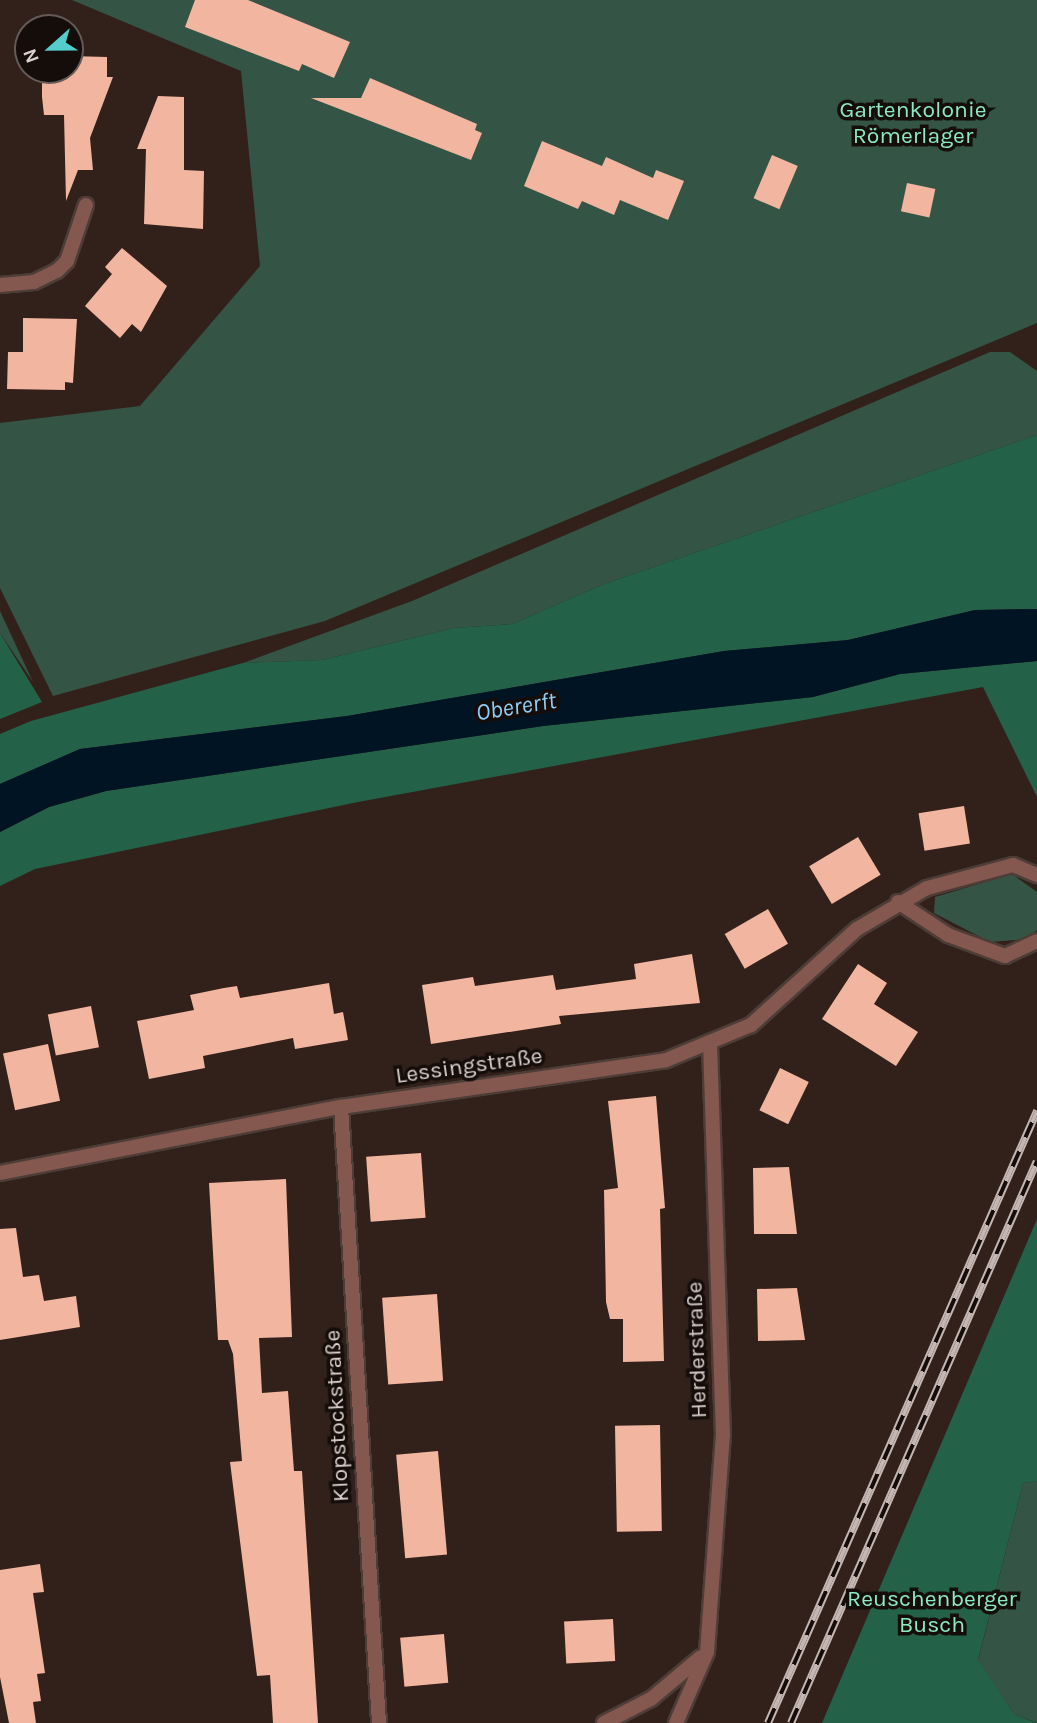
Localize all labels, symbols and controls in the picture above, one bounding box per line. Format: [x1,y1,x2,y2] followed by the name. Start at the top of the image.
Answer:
[14,14,84,84] north arrow
[19,46,44,66] text: N
[839,96,987,150] park label: Gartenkolonie Römerlager
[474,686,558,728] water label: Obererft
[394,1042,544,1090] street label: Lessingstraße
[681,1281,713,1419] street label: Herderstraße
[319,1329,355,1503] street label: Klopstockstraße
[847,1585,1017,1639] park label: Reuschenberger Busch

